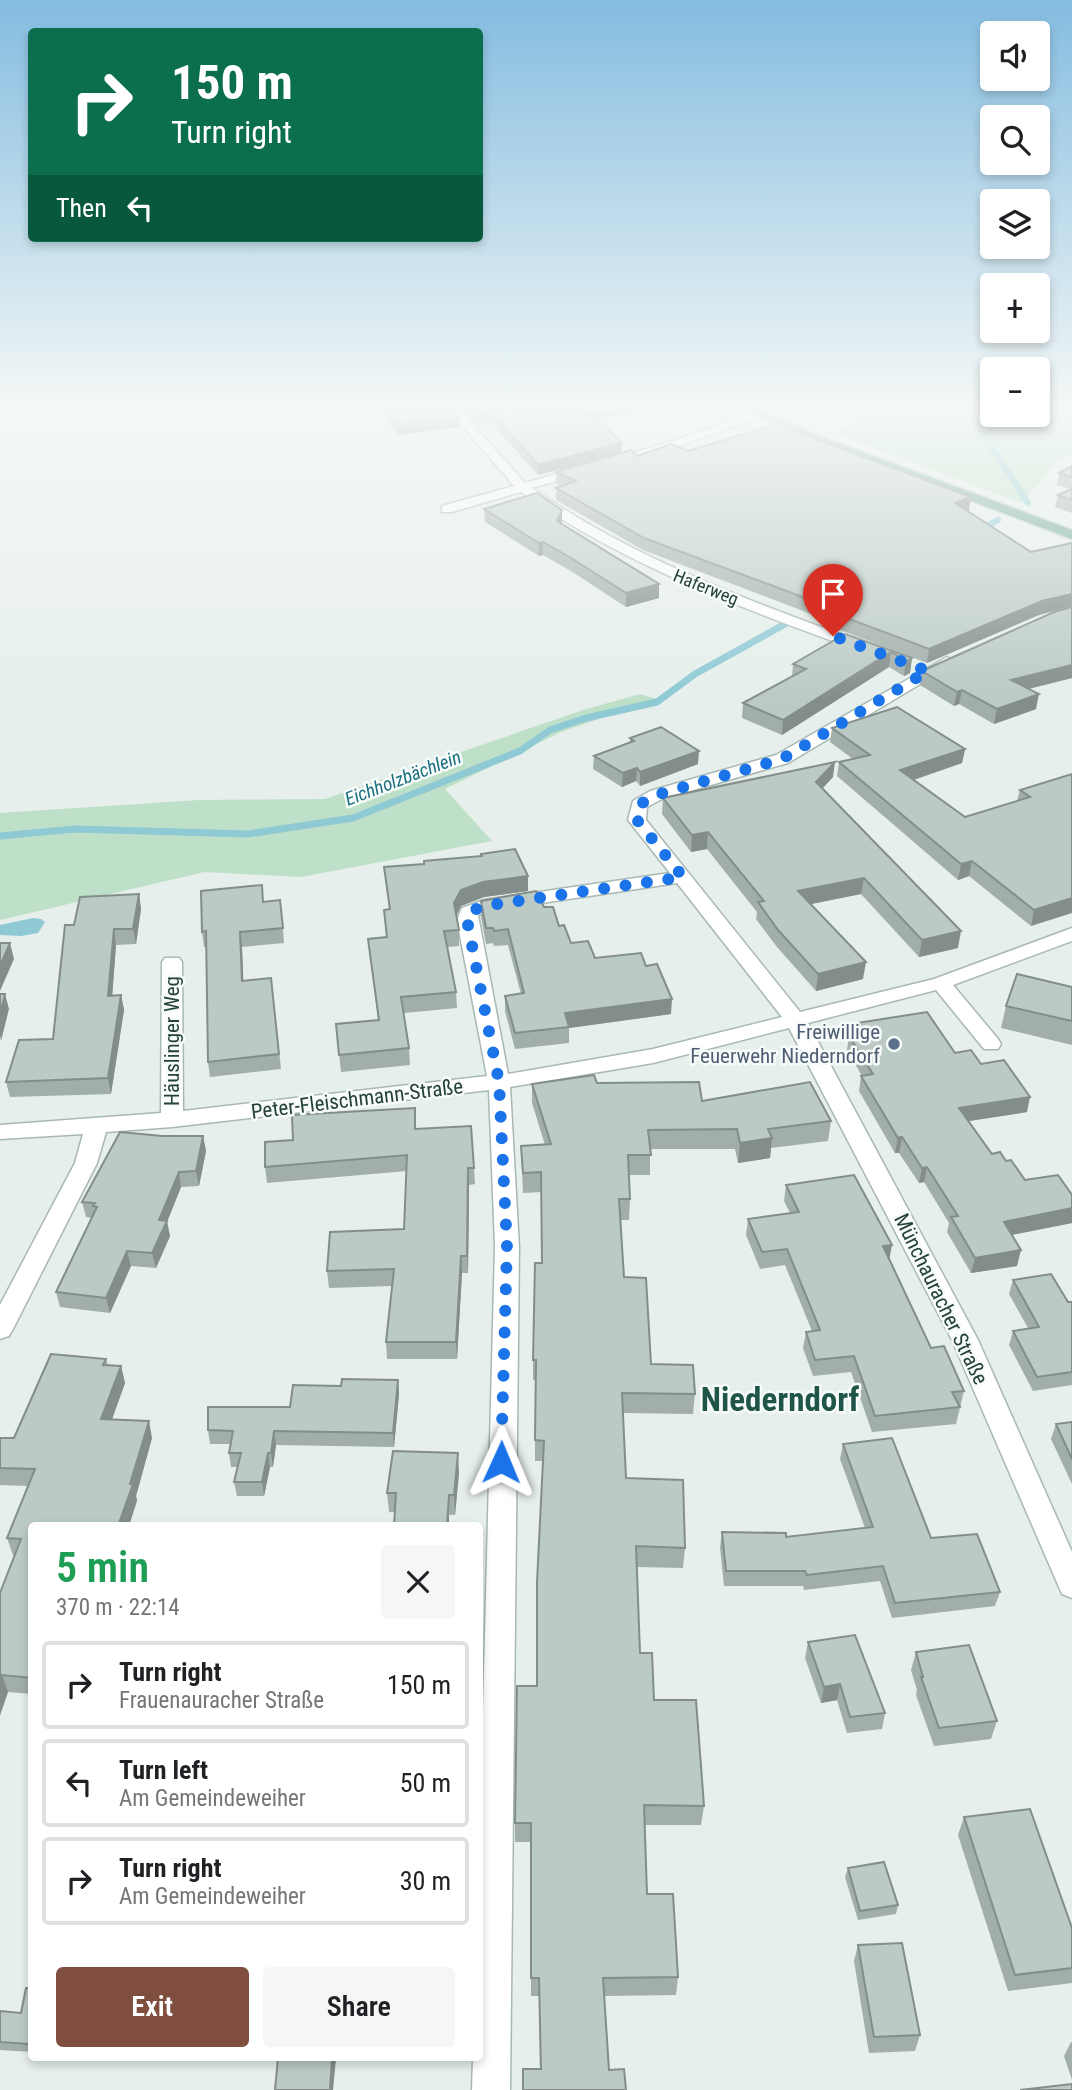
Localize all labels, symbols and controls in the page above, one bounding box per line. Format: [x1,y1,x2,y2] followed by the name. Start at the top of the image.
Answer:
[980,21,1050,427] map controls
[980,21,1050,91] button: sound
[171,54,293,111] text: 150 m
[56,56,147,147] icon: right
[980,105,1050,175] button: search
[171,113,292,151] text: Turn right
[121,189,159,227] icon: left
[980,189,1050,259] button: layers
[56,193,107,223] text: Then
[980,273,1050,343] button: +
[980,357,1050,427] button: −
[670,564,742,610] street label: Haferweg
[803,564,863,636] pin
[814,575,852,613] icon: arrive
[342,745,464,811] water label: Eichholzbächlein
[160,976,184,1106] street label: Häuslinger Weg
[690,1020,880,1068] place label: Freiwillige Feuerwehr Niederndorf
[886,1036,902,1052] marker: Freiwillige Feuerwehr Niederndorf
[250,1074,465,1124] street label: Peter-Fleischmann-Straße
[889,1210,993,1388] street label: Münchauracher Straße
[701,1380,859,1419] district label: Niederndorf
[464,1425,538,1499] position arrow
[56,1543,149,1592] text: 5 min
[381,1545,455,1619] button: close
[56,1594,180,1621] text: 370 m · 22:14
[119,1657,221,1687] text: Turn right
[60,1666,98,1704] icon: right
[387,1670,451,1700] text: 150 m
[119,1687,324,1714] text: Frauenauracher Straße
[119,1755,208,1785] text: Turn left
[60,1764,98,1802] icon: left
[400,1768,451,1798] text: 50 m
[119,1785,306,1812] text: Am Gemeindeweiher
[119,1853,221,1883] text: Turn right
[60,1862,98,1900] icon: right
[400,1866,451,1896] text: 30 m
[119,1883,306,1910] text: Am Gemeindeweiher
[56,1967,249,2047] button: Exit
[263,1967,455,2047] button: Share

